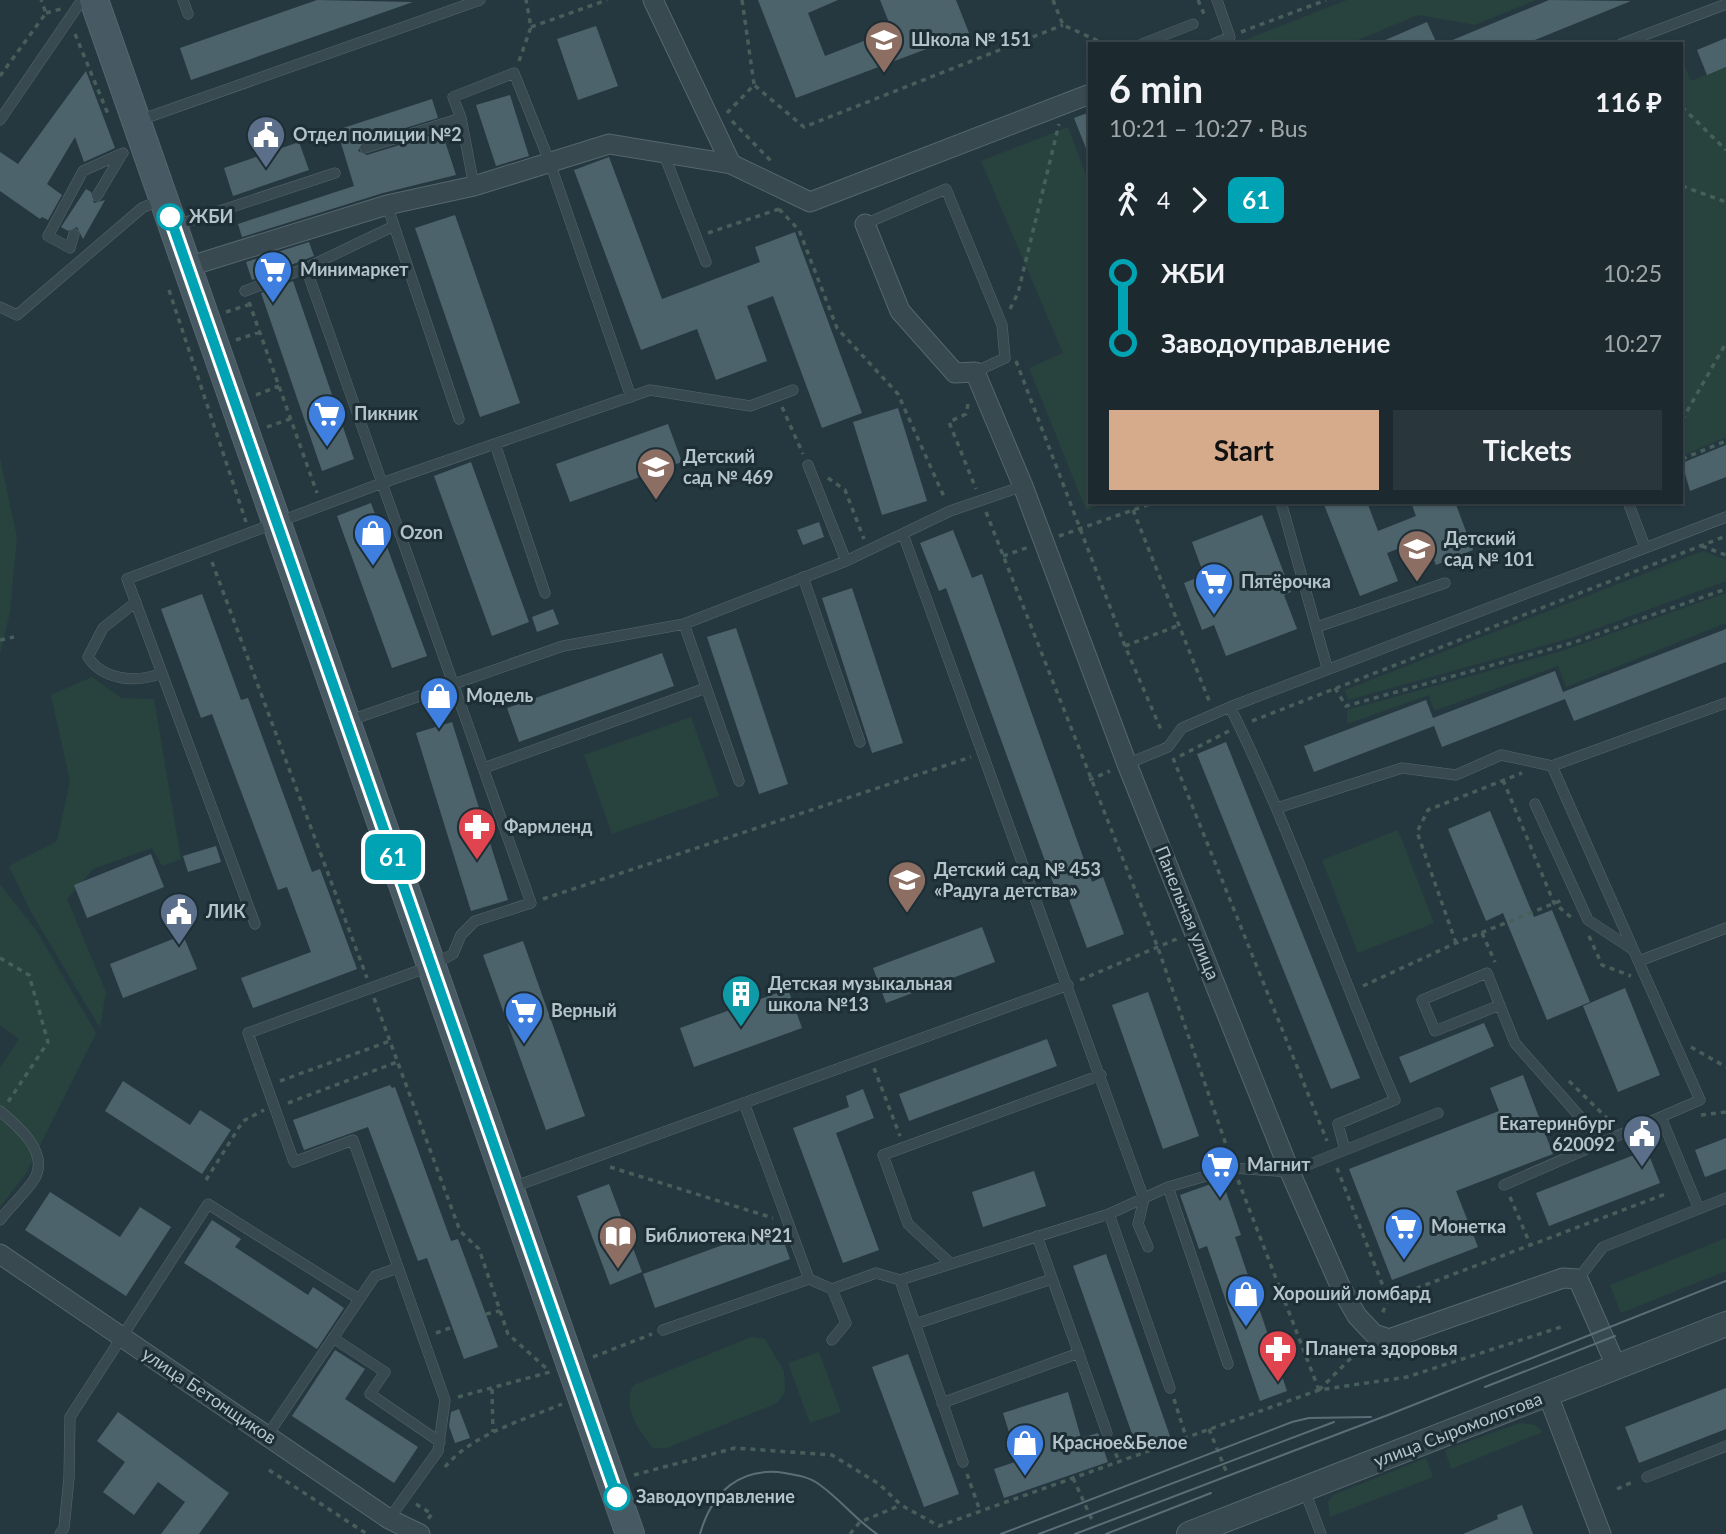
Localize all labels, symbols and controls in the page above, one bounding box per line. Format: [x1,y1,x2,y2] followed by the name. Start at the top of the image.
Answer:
[863,19,905,74] school or university icon: Школа № 151
[911,28,1031,50] place label: Школа № 151
[1109,65,1203,111] text: 6 min
[1595,86,1662,118] text: 116 ₽
[245,114,287,169] public building icon: Отдел полиции №2
[1109,114,1308,142] text: 10:21 – 10:27 · Bus
[293,123,462,145] place label: Отдел полиции №2
[1109,181,1147,219] icon: walk
[1180,181,1218,219] icon: forward
[1242,185,1270,214] text: 61
[1157,186,1170,214] text: 4
[157,204,183,230] marker: ЖБИ
[189,205,233,227] place label: ЖБИ
[252,249,294,304] supermarket icon: Минимаркет
[1161,257,1225,289] text: ЖБИ
[300,258,409,280] place label: Минимаркет
[1603,259,1662,287] text: 10:25
[1161,327,1390,359] text: Заводоуправление
[1603,329,1662,357] text: 10:27
[306,393,348,448] supermarket icon: Пикник
[354,402,418,424] place label: Пикник
[1109,410,1379,490] button: Start
[1393,410,1662,490] button: Tickets
[683,445,773,488] place label: Детский сад № 469
[635,446,677,501] school or university icon: Детский сад № 469
[352,512,394,567] shop icon: Ozon
[400,521,443,543] place label: Ozon
[1444,527,1534,570] place label: Детский сад № 101
[1396,528,1438,583] school or university icon: Детский сад № 101
[1193,561,1235,616] supermarket icon: Пятёрочка
[1241,570,1331,592] place label: Пятёрочка
[418,675,460,730] shop icon: Модель
[466,684,533,706] place label: Модель
[456,806,498,861] pharmacy icon: Фармленд
[504,815,593,837] place label: Фармленд
[362,834,424,880] line badge: 61
[379,842,407,871] text: 61
[1151,842,1225,983] street label: Панельная улица
[934,858,1101,901] place label: Детский сад № 453 «Радуга детства»
[886,859,928,914] school or university icon: Детский сад № 453 «Радуга детства»
[158,891,200,946] public building icon: ЛИК
[205,900,246,922] place label: ЛИК
[768,972,952,1015] place label: Детская музыкальная школа №13
[720,973,762,1028] building icon: Детская музыкальная школа №13
[503,990,545,1045] supermarket icon: Верный
[551,999,617,1021] place label: Верный
[1499,1112,1615,1155] place label: Екатеринбург 620092
[1621,1113,1663,1168] public building icon: Екатеринбург 620092
[1199,1144,1241,1199] supermarket icon: Магнит
[1247,1153,1311,1175] place label: Магнит
[1383,1206,1425,1261] supermarket icon: Монетка
[597,1215,639,1270] library icon: Библиотека №21
[1431,1215,1506,1237] place label: Монетка
[645,1224,792,1246] place label: Библиотека №21
[1225,1273,1267,1328] shop icon: Хороший ломбард
[1273,1282,1431,1304] place label: Хороший ломбард
[1257,1328,1299,1383] pharmacy icon: Планета здоровья
[1305,1337,1458,1359] place label: Планета здоровья
[138,1342,281,1448] street label: улица Бетонщиков
[1370,1387,1545,1471] street label: улица Сыромолотова
[1004,1422,1046,1477] shop icon: Красное&Белое
[1052,1431,1188,1453] place label: Красное&Белое
[604,1484,630,1510] marker: Заводоуправление
[636,1485,795,1507] place label: Заводоуправление

